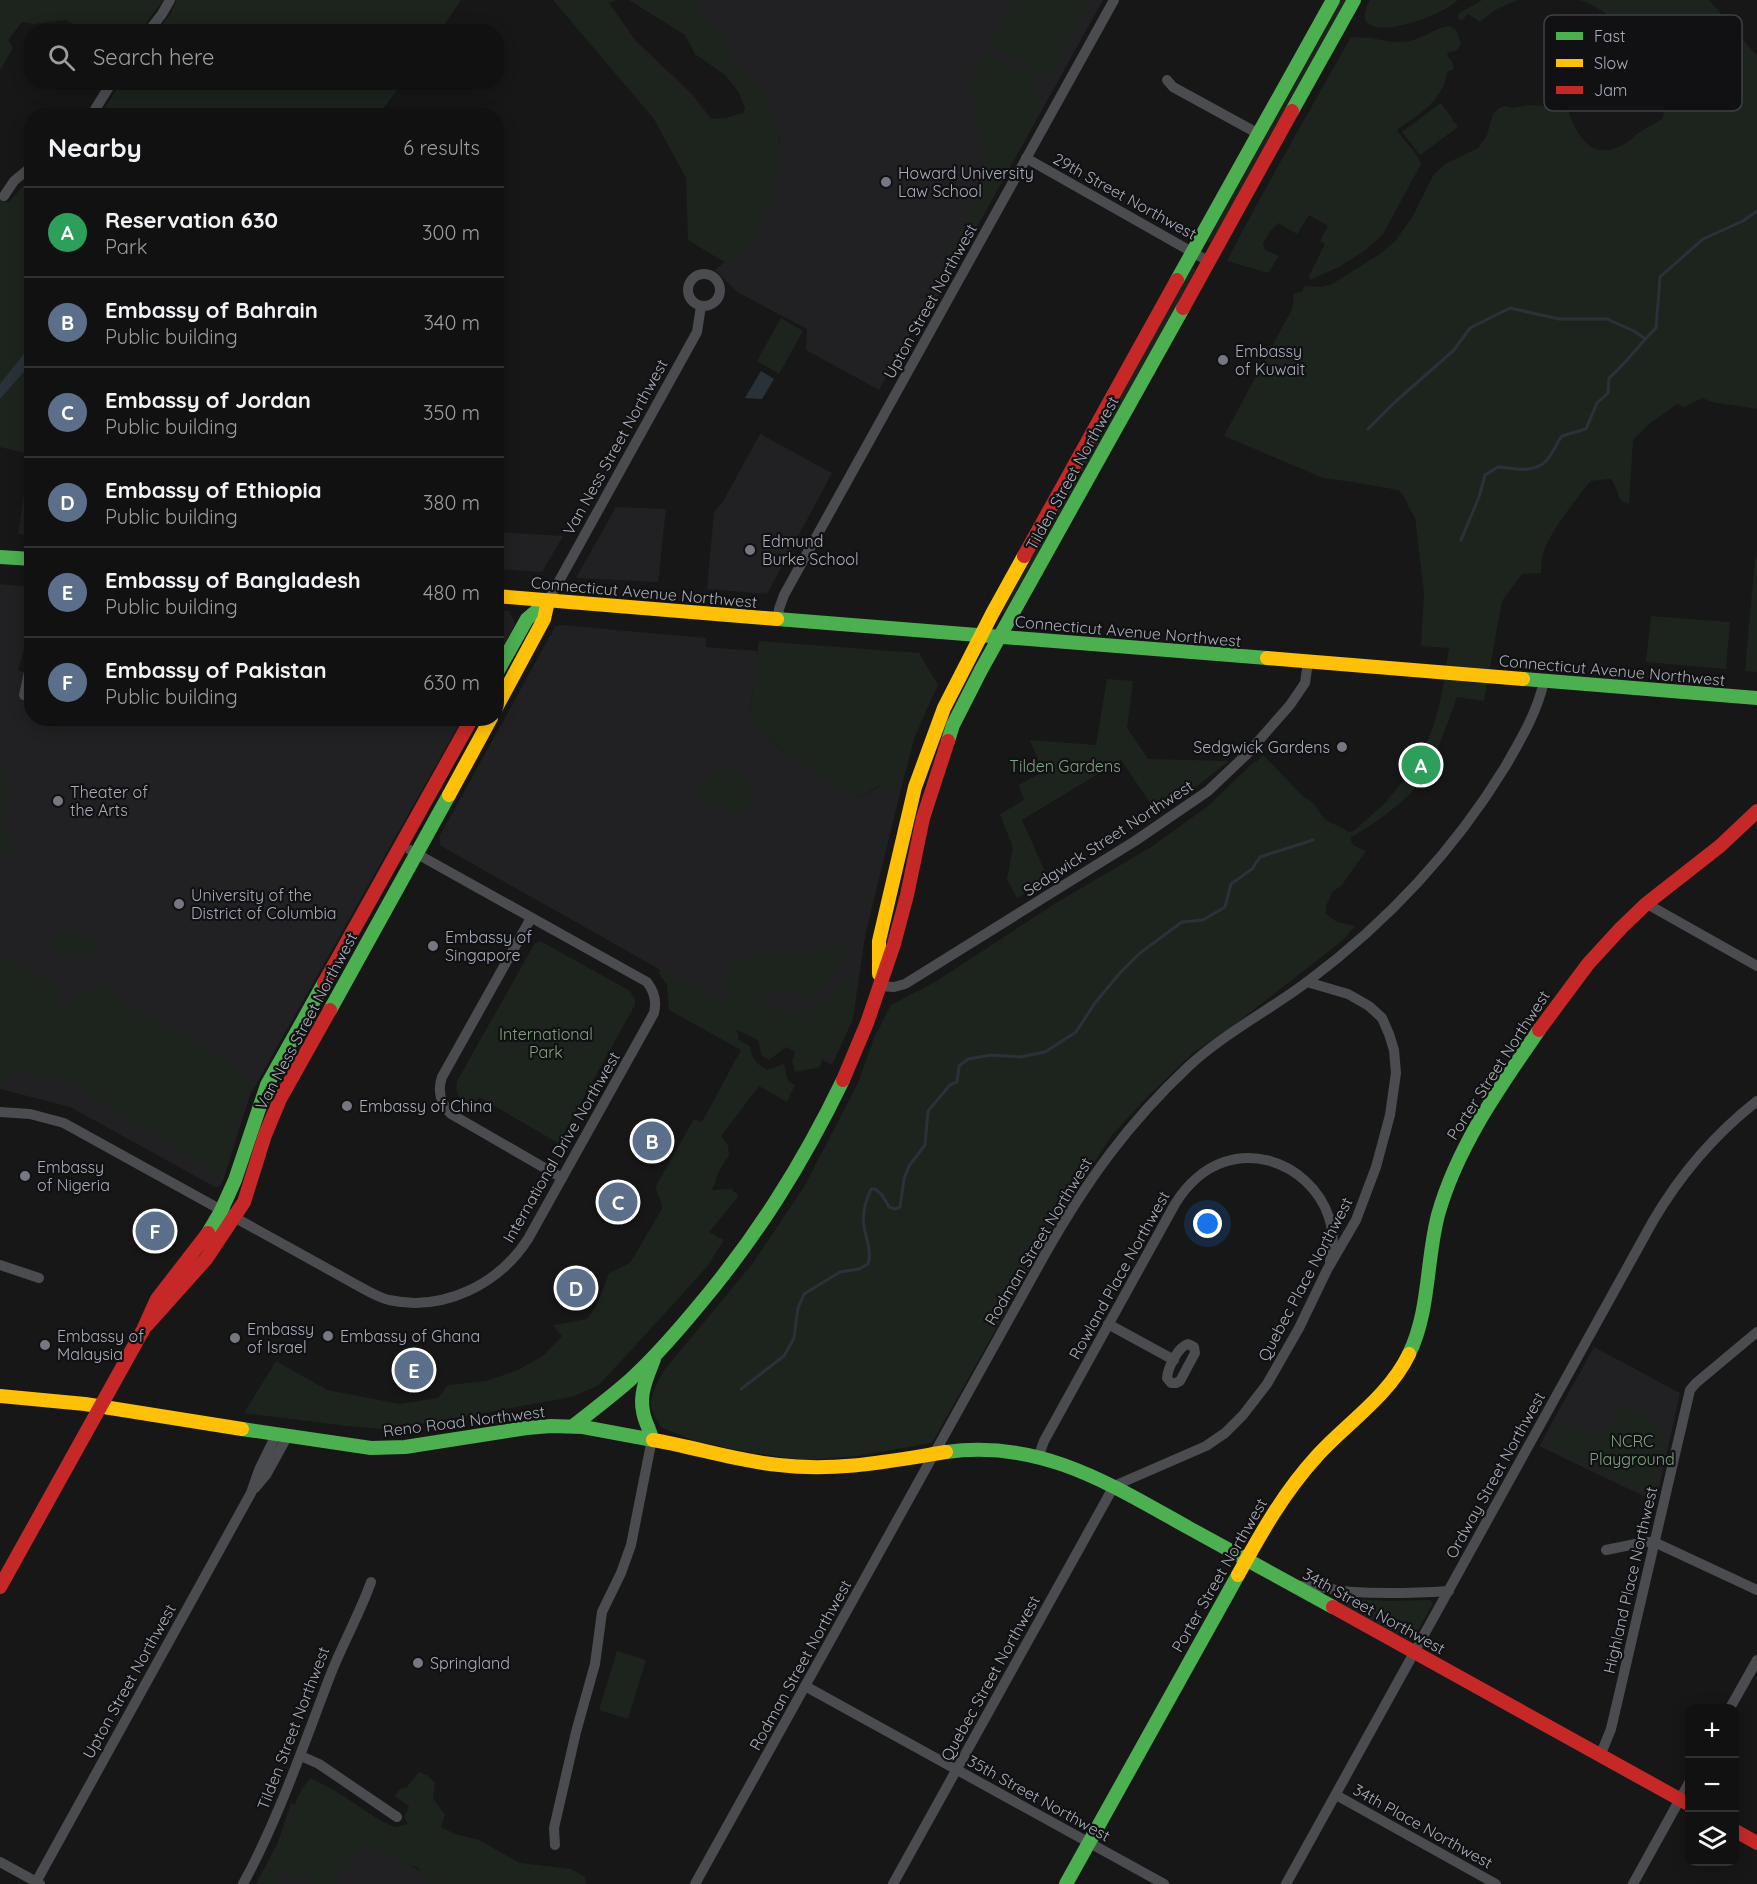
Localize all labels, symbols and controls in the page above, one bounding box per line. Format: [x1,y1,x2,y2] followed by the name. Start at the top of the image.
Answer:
[1544,15,1742,111] legend
[24,24,504,90] search box
[1594,26,1625,46] text: Fast
[45,41,78,74] icon: search
[93,43,214,71] text: Search here
[1594,53,1628,73] text: Slow
[1594,80,1627,100] text: Jam
[48,131,142,164] text: Nearby
[403,135,480,160] text: 6 results
[1050,148,1200,244] street label: 29th Street Northwest
[898,163,1034,201] place label: Howard University Law School
[879,175,893,189] marker: Howard University Law School
[105,206,278,234] text: Reservation 630
[61,220,74,245] text: A
[422,220,480,245] text: 300 m
[879,220,981,382] street label: Upton Street Northwest
[105,234,147,259] text: Park
[105,296,318,324] text: Embassy of Bahrain
[61,310,74,335] text: B
[423,310,480,335] text: 340 m
[105,324,238,349] text: Public building
[1235,341,1305,379] place label: Embassy of Kuwait
[1216,353,1230,367] marker: Embassy of Kuwait
[558,356,672,538] street label: Van Ness Street Northwest
[105,386,311,414] text: Embassy of Jordan
[1021,392,1123,554] street label: Tilden Street Northwest
[61,400,74,425] text: C
[423,400,480,425] text: 350 m
[105,414,238,439] text: Public building
[105,476,322,504] text: Embassy of Ethiopia
[60,490,75,515] text: D
[423,490,480,515] text: 380 m
[105,504,238,529] text: Public building
[762,531,859,569] place label: Edmund Burke School
[743,543,757,557] marker: Edmund Burke School
[105,566,361,594] text: Embassy of Bangladesh
[530,572,758,612] street label: Connecticut Avenue Northwest
[62,580,73,605] text: E
[423,580,480,605] text: 480 m
[105,594,238,619] text: Public building
[1014,611,1242,651] street label: Connecticut Avenue Northwest
[1498,650,1726,690] street label: Connecticut Avenue Northwest
[105,656,327,684] text: Embassy of Pakistan
[62,670,73,695] text: F
[423,670,480,695] text: 630 m
[105,684,238,709] text: Public building
[1193,737,1330,757] place label: Sedgwick Gardens
[1335,740,1349,754] marker: Sedgwick Gardens
[1402,742,1440,788] pin: A
[1009,756,1121,776] park label: Tilden Gardens
[1019,776,1197,900] street label: Sedgwick Street Northwest
[70,782,148,820] place label: Theater of the Arts
[51,794,65,808] marker: Theater of the Arts
[191,885,337,923] place label: University of the District of Columbia
[172,897,186,911] marker: University of the District of Columbia
[445,927,532,965] place label: Embassy of Singapore
[251,929,361,1113] street label: Van Ness Street Northwest
[426,939,440,953] marker: Embassy of Singapore
[1442,987,1554,1143] street label: Porter Street Northwest
[499,1024,593,1062] park label: International Park
[498,1048,624,1246] street label: International Drive Northwest
[359,1096,492,1116] place label: Embassy of China
[340,1099,354,1113] marker: Embassy of China
[632,1118,672,1164] pin: B
[980,1154,1096,1328] street label: Rodman Street Northwest
[37,1157,110,1195] place label: Embassy of Nigeria
[18,1169,32,1183] marker: Embassy of Nigeria
[598,1180,638,1224] pin: C
[1064,1187,1174,1363] street label: Rowland Place Northwest
[1253,1194,1357,1364] street label: Quebec Place Northwest
[136,1208,174,1254] pin: F
[1193,1209,1222,1238] your location
[556,1266,596,1310] pin: D
[247,1319,314,1357] place label: Embassy of Israel
[57,1326,144,1364] place label: Embassy of Malaysia
[340,1326,480,1346] place label: Embassy of Ghana
[321,1329,335,1343] marker: Embassy of Ghana
[228,1331,242,1345] marker: Embassy of Israel
[38,1338,52,1352] marker: Embassy of Malaysia
[394,1348,434,1392] pin: E
[1441,1388,1549,1562] street label: Ordway Street Northwest
[382,1401,546,1441] street label: Reno Road Northwest
[1589,1431,1675,1469] park label: NCRC Playground
[1599,1485,1661,1675] street label: Highland Place Northwest
[1167,1495,1271,1655] street label: Porter Street Northwest
[1299,1564,1449,1658] street label: 34th Street Northwest
[745,1576,855,1754] street label: Rodman Street Northwest
[936,1592,1044,1764] street label: Quebec Street Northwest
[78,1600,180,1762] street label: Upton Street Northwest
[253,1644,333,1812] street label: Tilden Street Northwest
[430,1653,510,1673] place label: Springland
[411,1656,425,1670] marker: Springland
[1685,1704,1739,1866] map controls
[1685,1704,1739,1758] button: +
[964,1750,1114,1846] street label: 35th Street Northwest
[1685,1758,1739,1812] button: −
[1350,1779,1496,1873] street label: 34th Place Northwest
[1685,1812,1739,1866] button: layers

